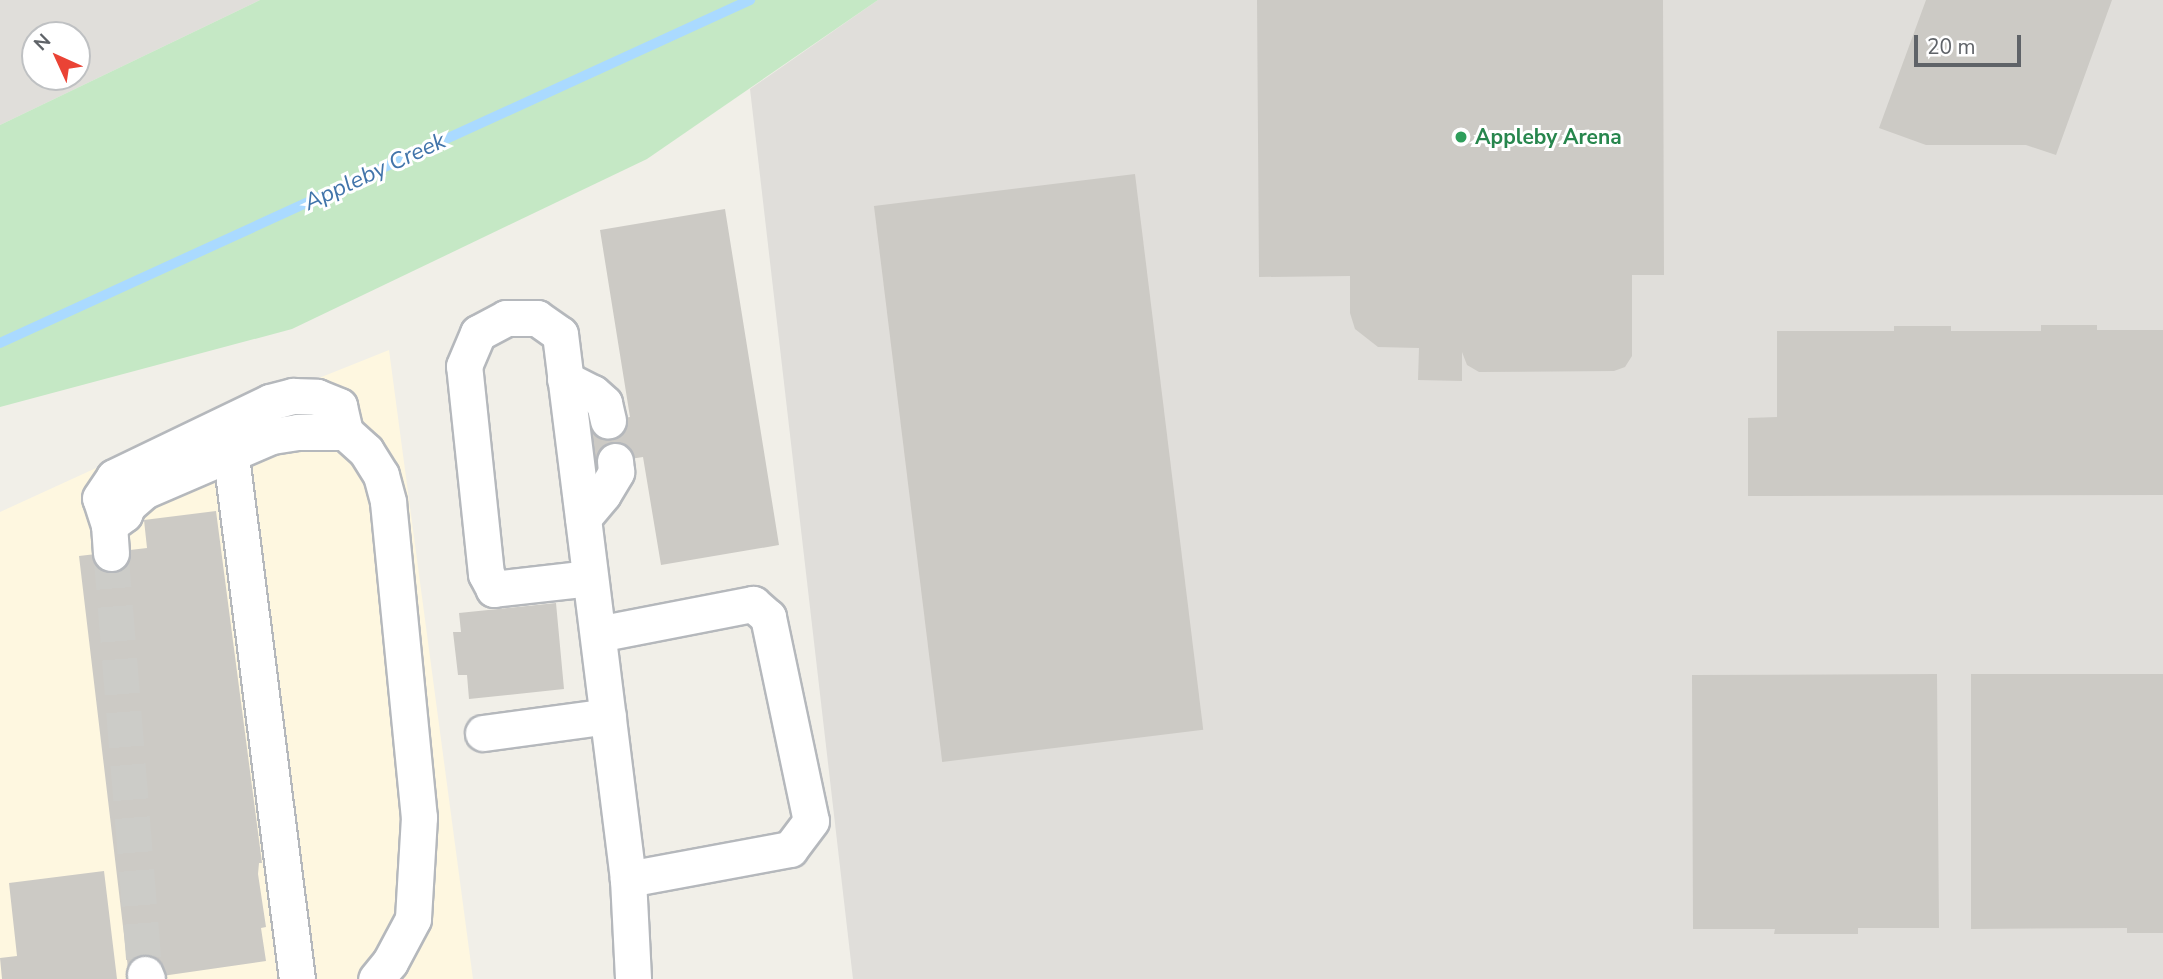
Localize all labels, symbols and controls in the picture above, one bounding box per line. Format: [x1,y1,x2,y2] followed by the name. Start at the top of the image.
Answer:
[21,21,91,91] north arrow
[1918,21,2025,65] scale bar
[28,28,57,57] text: N
[1927,33,1976,61] text: 20 m
[1475,124,1622,150] place label: Appleby Arena
[300,127,450,217] water label: Appleby Creek
[1453,129,1469,145] marker: Appleby Arena

